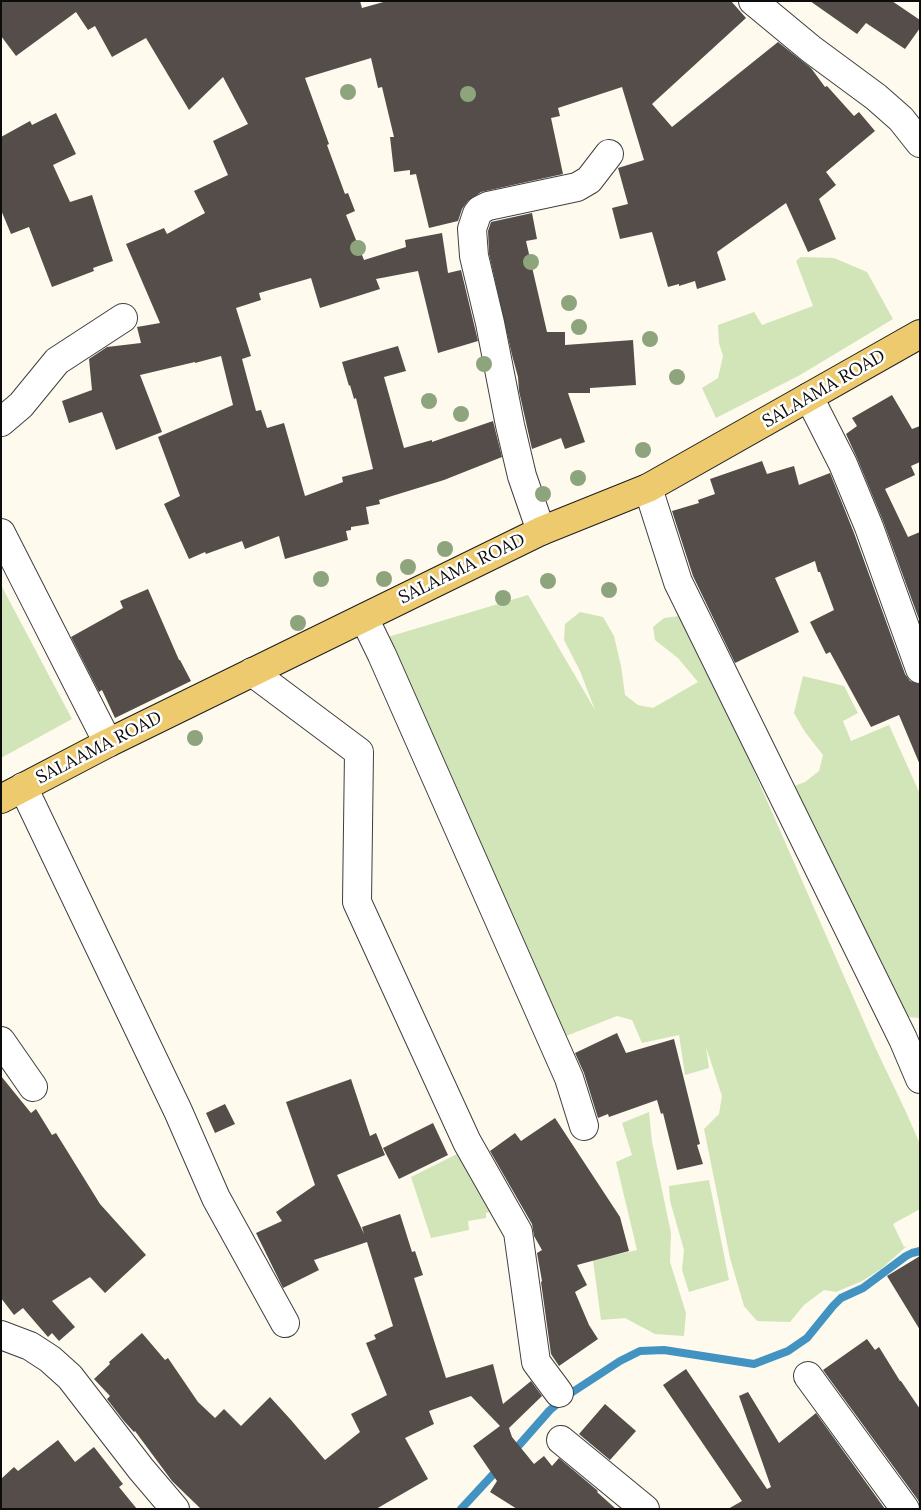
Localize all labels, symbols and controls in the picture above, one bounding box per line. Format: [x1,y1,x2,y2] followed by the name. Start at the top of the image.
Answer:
[759,345,889,433] street label: SALAAMA ROAD
[395,529,529,609] street label: SALAAMA ROAD
[33,707,165,789] street label: SALAAMA ROAD

